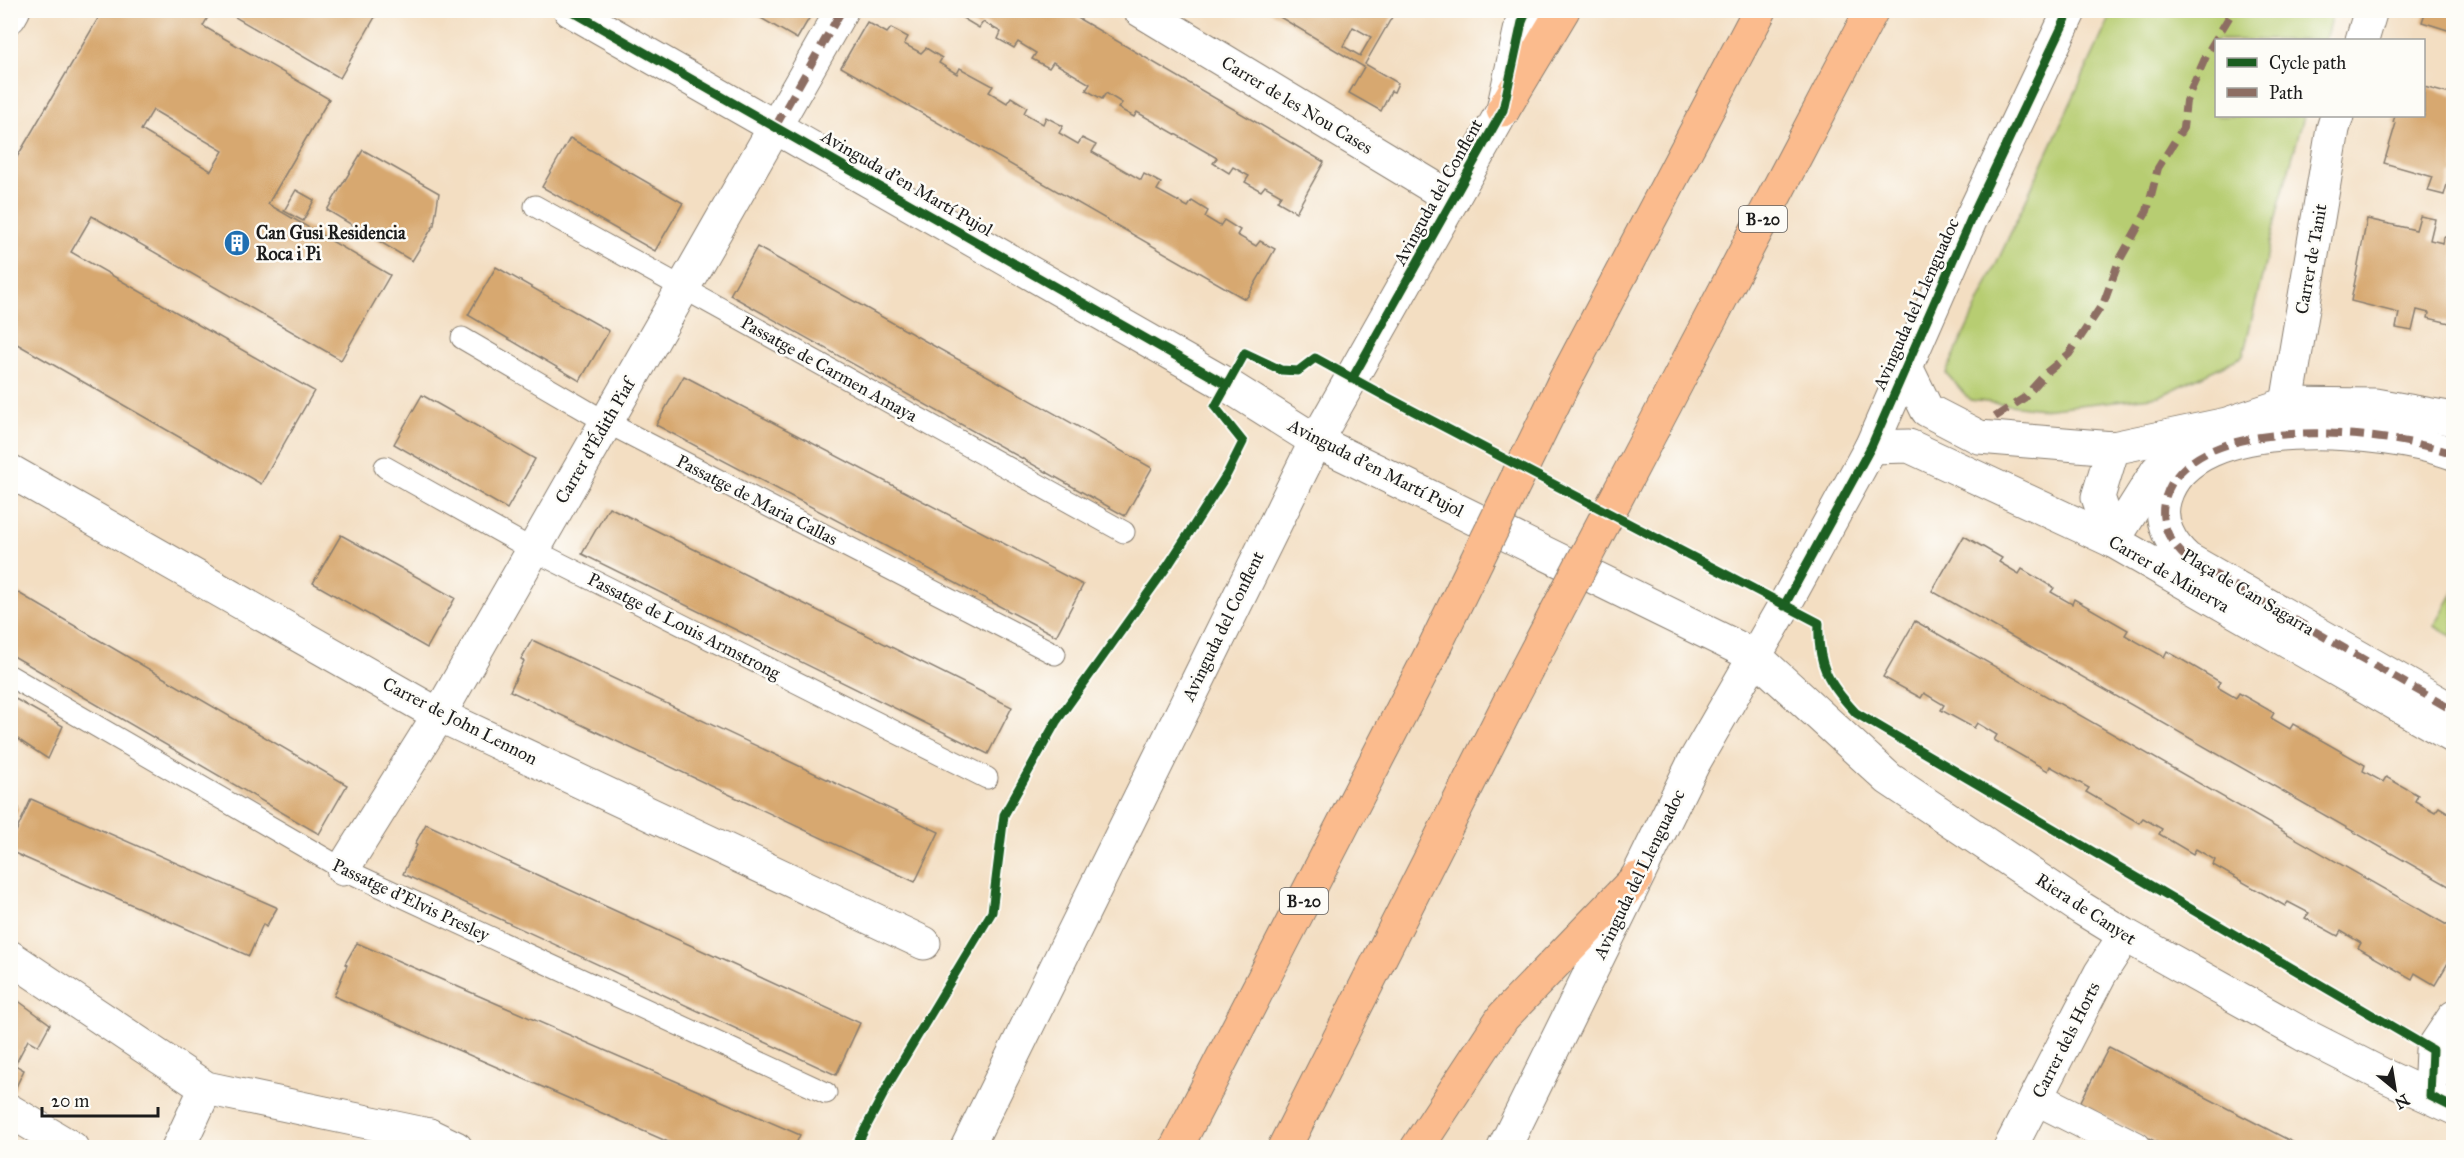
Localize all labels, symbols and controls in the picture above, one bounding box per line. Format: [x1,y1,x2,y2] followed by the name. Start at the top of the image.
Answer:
[2215,39,2425,117] legend
[1217,51,1377,159] street label: Carrer de les Nou Cases
[2269,52,2346,74] text: Cycle path
[2269,82,2303,104] text: Path
[1388,115,1488,270] street label: Avinguda del Conflent
[816,124,997,242] street label: Avinguda d'en Martí Pujol
[2290,202,2332,316] street label: Carrer de Tanit
[1739,206,1787,232] road number: B-20
[1868,214,1965,395] street label: Avinguda del Llenguadoc
[256,222,406,265] place label: Can Gusi Residencia Roca i Pi
[222,228,252,258] building icon: Can Gusi Residencia Roca i Pi
[736,311,921,428] street label: Passatge de Carmen Amaya
[549,371,641,507] street label: Carrer d'Édith Piaf
[1283,414,1468,523] street label: Avinguda d'en Martí Pujol
[672,450,841,551] street label: Passatge de Maria Callas
[2105,531,2234,618] street label: Carrer de Minerva
[2177,544,2319,641] street label: Plaça de Can Sagarra
[1177,547,1270,706] street label: Avinguda del Conflent
[584,568,785,685] street label: Passatge de Louis Armstrong
[379,672,541,771] street label: Carrer de John Lennon
[1588,785,1691,964] street label: Avinguda del Llenguadoc
[328,854,494,947] street label: Passatge d'Elvis Presley
[2032,868,2141,950] street label: Riera de Canyet
[1280,888,1328,914] road number: B-20
[2027,978,2105,1102] street label: Carrer dels Horts
[2365,1059,2425,1119] north arrow
[42,1080,158,1118] scale bar
[51,1090,89,1112] text: 20 m
[2391,1090,2413,1113] text: N

